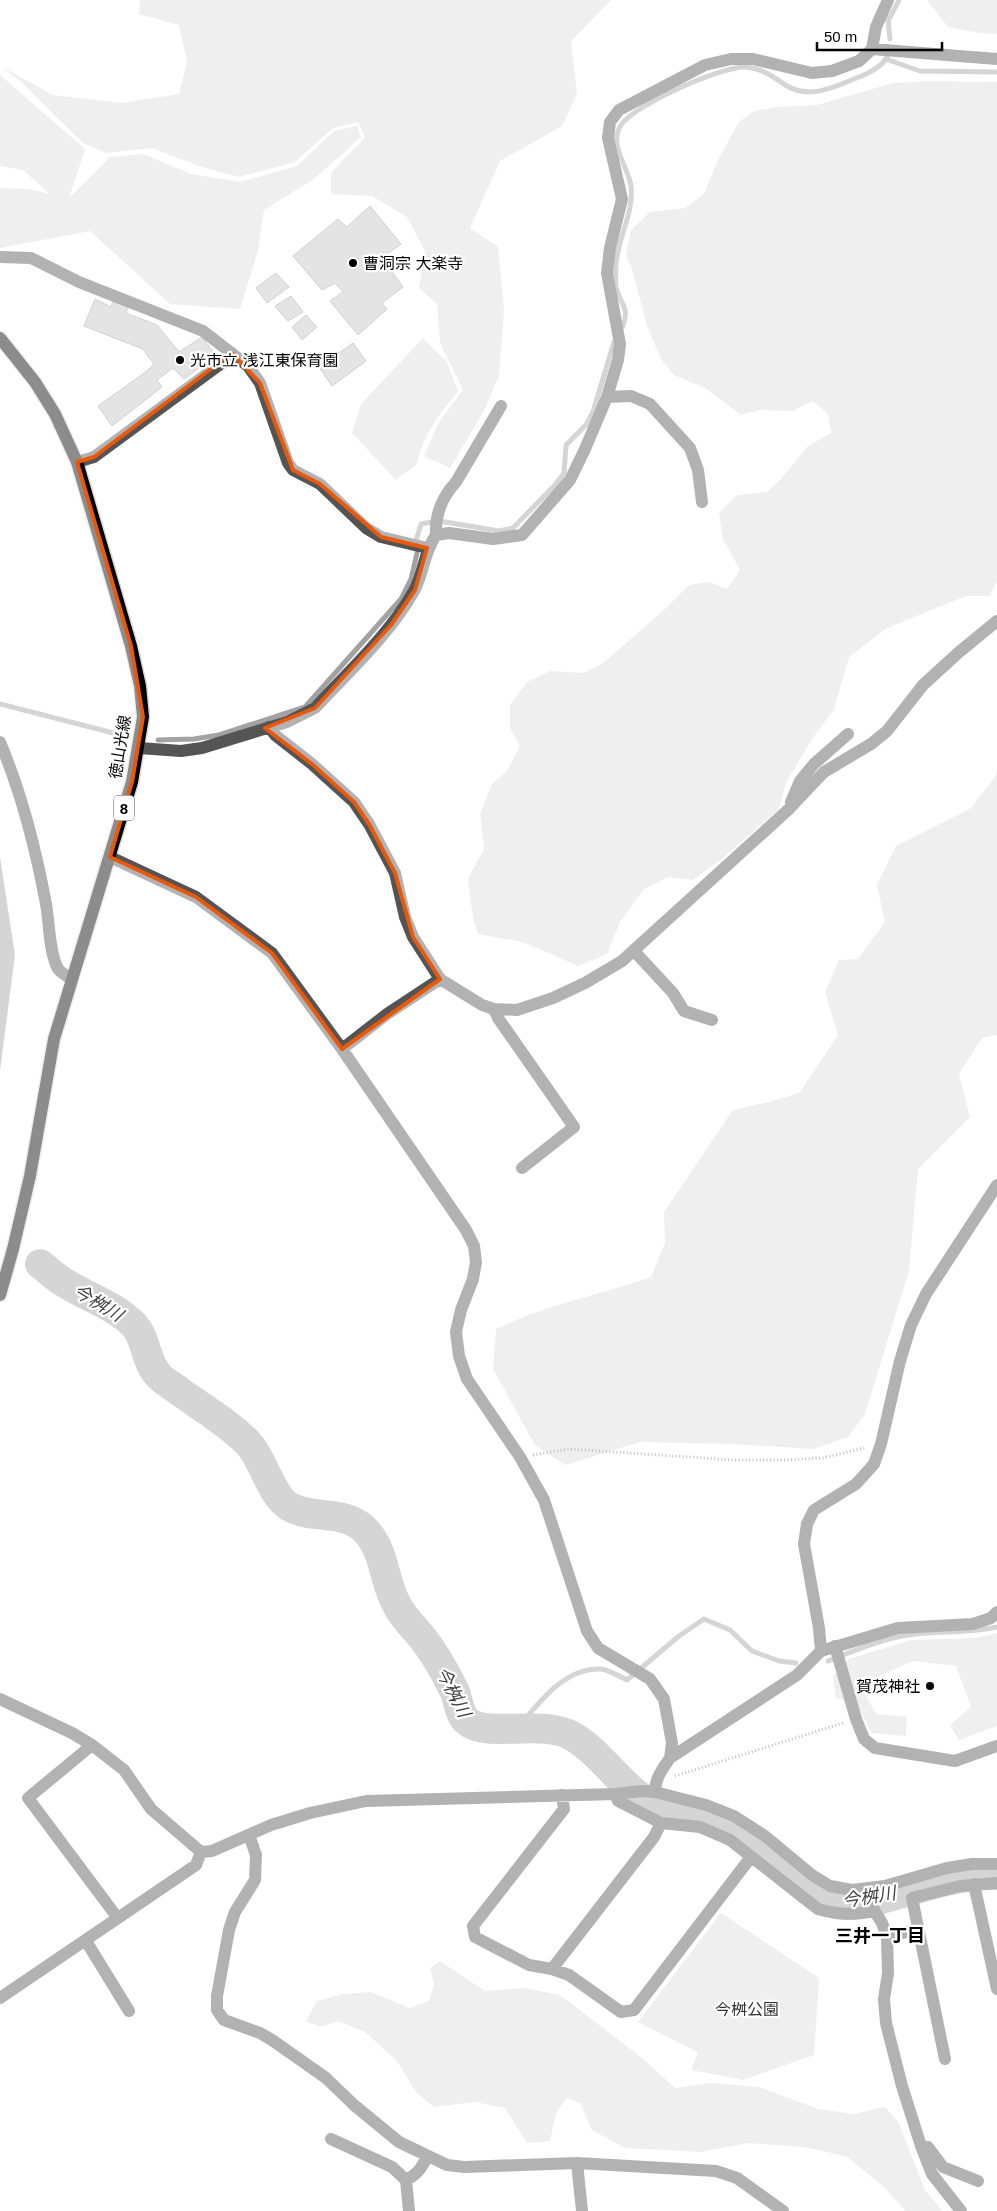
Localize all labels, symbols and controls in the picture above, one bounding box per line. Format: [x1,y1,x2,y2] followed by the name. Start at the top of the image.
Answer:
[817,20,942,52] scale bar
[824,28,857,45] text: 50 m
[363,255,463,272] place label: 曹洞宗 大楽寺
[347,257,359,269] marker: 曹洞宗 大楽寺
[190,352,338,369] place label: 光市立 浅江東保育園
[174,354,186,366] marker: 光市立 浅江東保育園
[107,714,133,780] street label: 徳山光線
[114,796,134,820] road number: 8
[70,1281,128,1327] water label: 今桝川
[432,1663,475,1722] water label: 今桝川
[856,1678,920,1695] place label: 賀茂神社
[924,1680,936,1692] marker: 賀茂神社
[841,1883,899,1911] water label: 今桝川
[835,1926,925,1946] district label: 三井一丁目
[715,2001,779,2018] park label: 今桝公園

